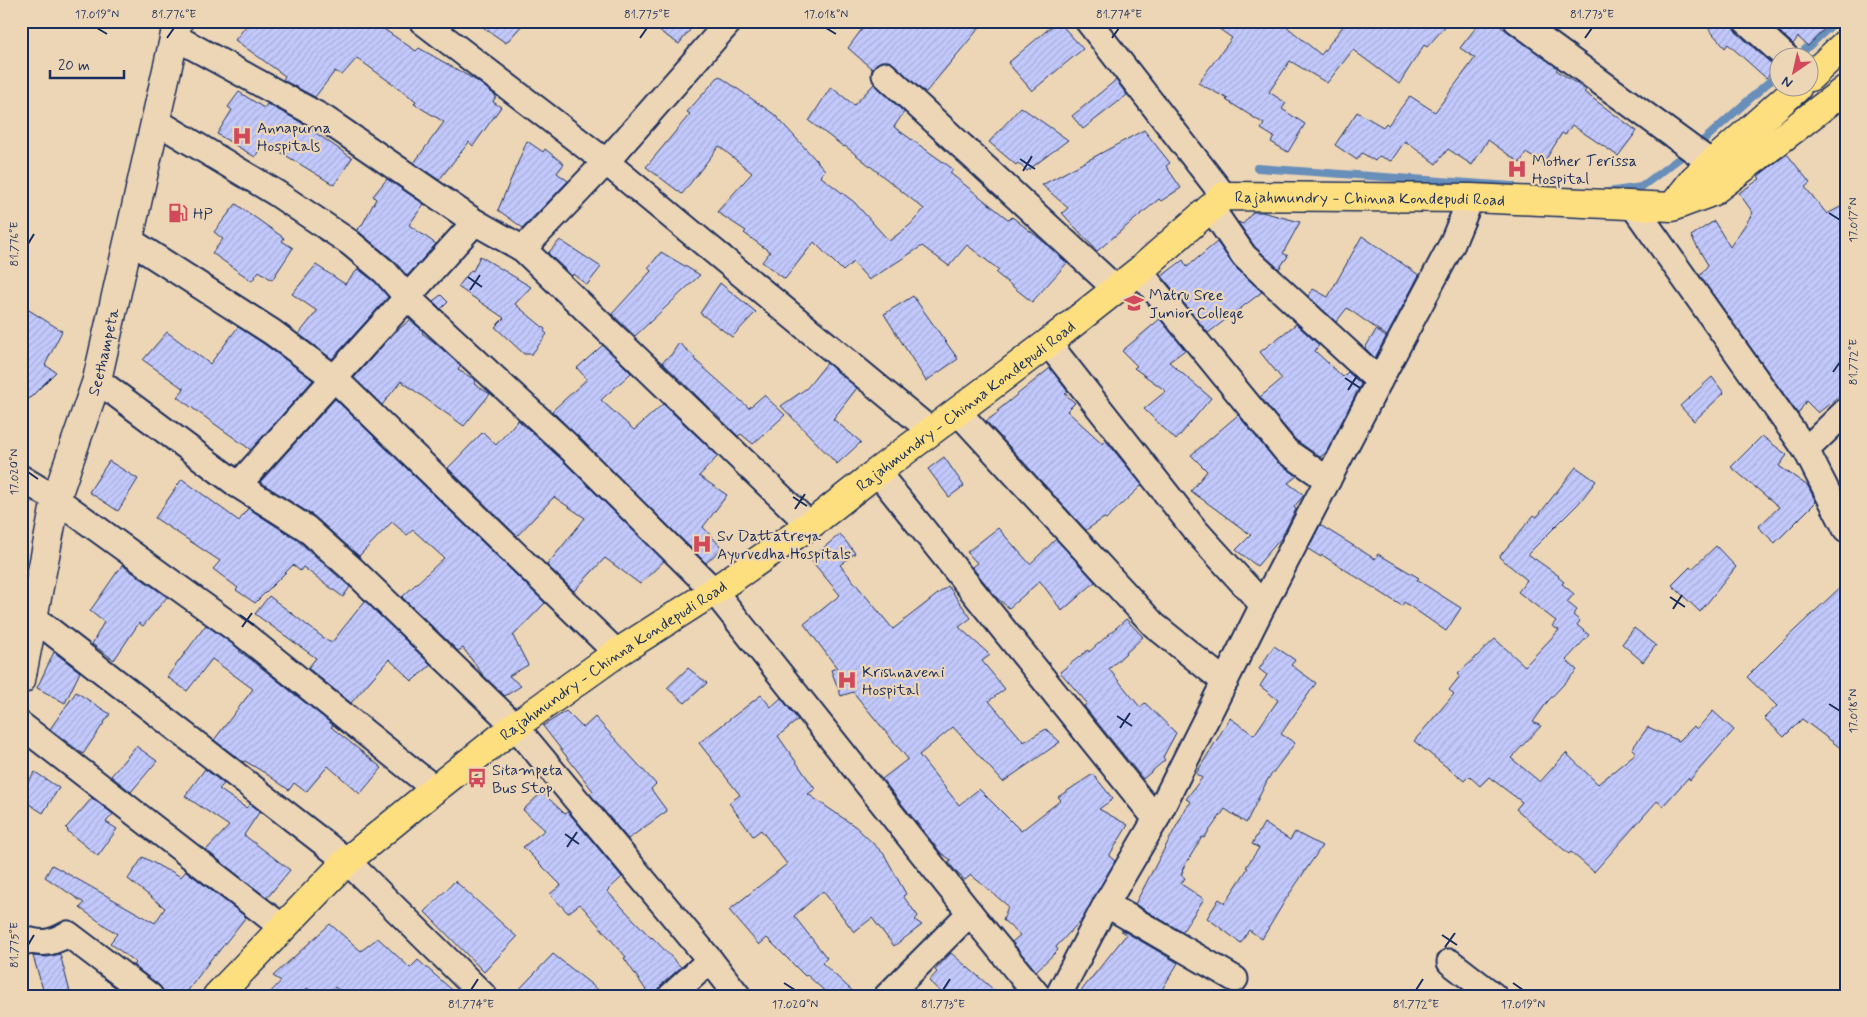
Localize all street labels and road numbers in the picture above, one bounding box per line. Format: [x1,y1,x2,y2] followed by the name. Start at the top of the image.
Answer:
[1235,187,1506,212] street label: Rajahmundry - Chinna Kondepudi Road
[83,306,125,399] street label: Seethampeta
[852,316,1080,497] street label: Rajahmundry - Chinna Kondepudi Road
[496,576,731,746] street label: Rajahmundry - Chinna Kondepudi Road

